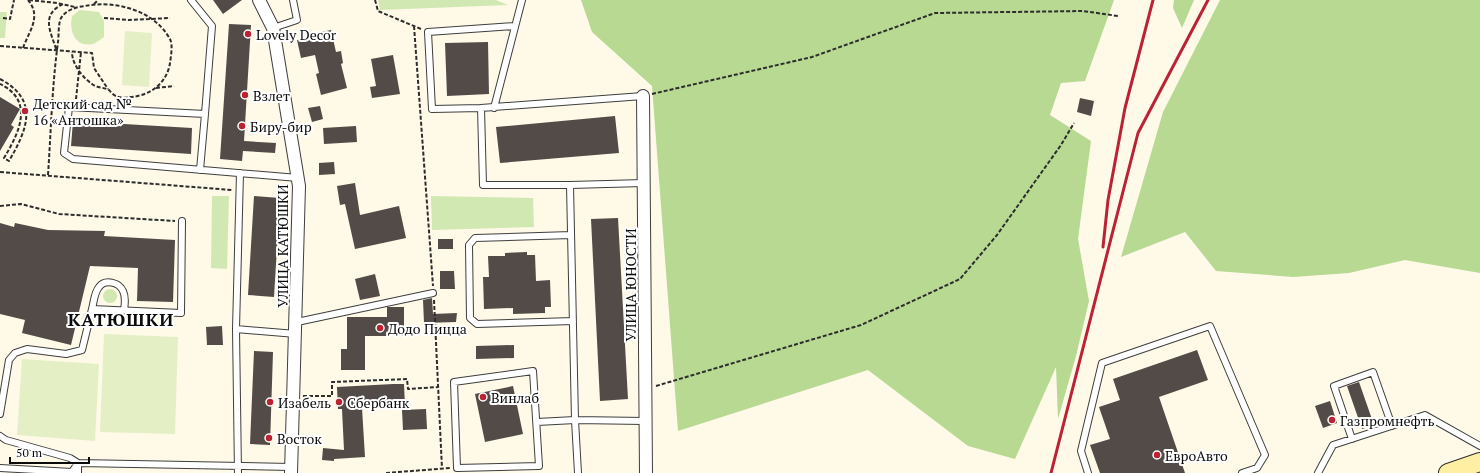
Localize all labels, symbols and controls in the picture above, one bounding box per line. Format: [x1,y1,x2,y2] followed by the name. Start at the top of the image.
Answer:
[256,25,337,44] place label: Lovely Decor
[243,29,253,39] marker: Lovely Decor
[253,86,290,105] place label: Взлет
[240,90,250,100] marker: Взлет
[33,94,132,129] place label: Детский сад № 16 «Антошка»
[20,106,30,116] marker: Детский сад № 16 «Антошка»
[250,117,312,136] place label: Биру-бир
[237,121,247,131] marker: Биру-бир
[273,185,292,307] street label: УЛИЦА КАТЮШКИ
[621,229,640,341] street label: УЛИЦА ЮНОСТИ
[68,307,174,331] district label: КАТЮШКИ
[388,319,467,338] place label: Додо Пицца
[375,323,385,333] marker: Додо Пицца
[491,388,539,407] place label: Винлаб
[478,392,488,402] marker: Винлаб
[278,393,331,412] place label: Изабель
[347,393,410,412] place label: Сбербанк
[265,397,275,407] marker: Изабель
[334,397,344,407] marker: Сбербанк
[1340,411,1435,430] place label: Газпромнефть
[1327,415,1337,425] marker: Газпромнефть
[277,429,322,448] place label: Восток
[264,433,274,443] marker: Восток
[10,439,89,465] scale bar
[16,445,43,460] text: 50 m
[1165,446,1228,465] place label: ЕвроАвто
[1152,450,1162,460] marker: ЕвроАвто

